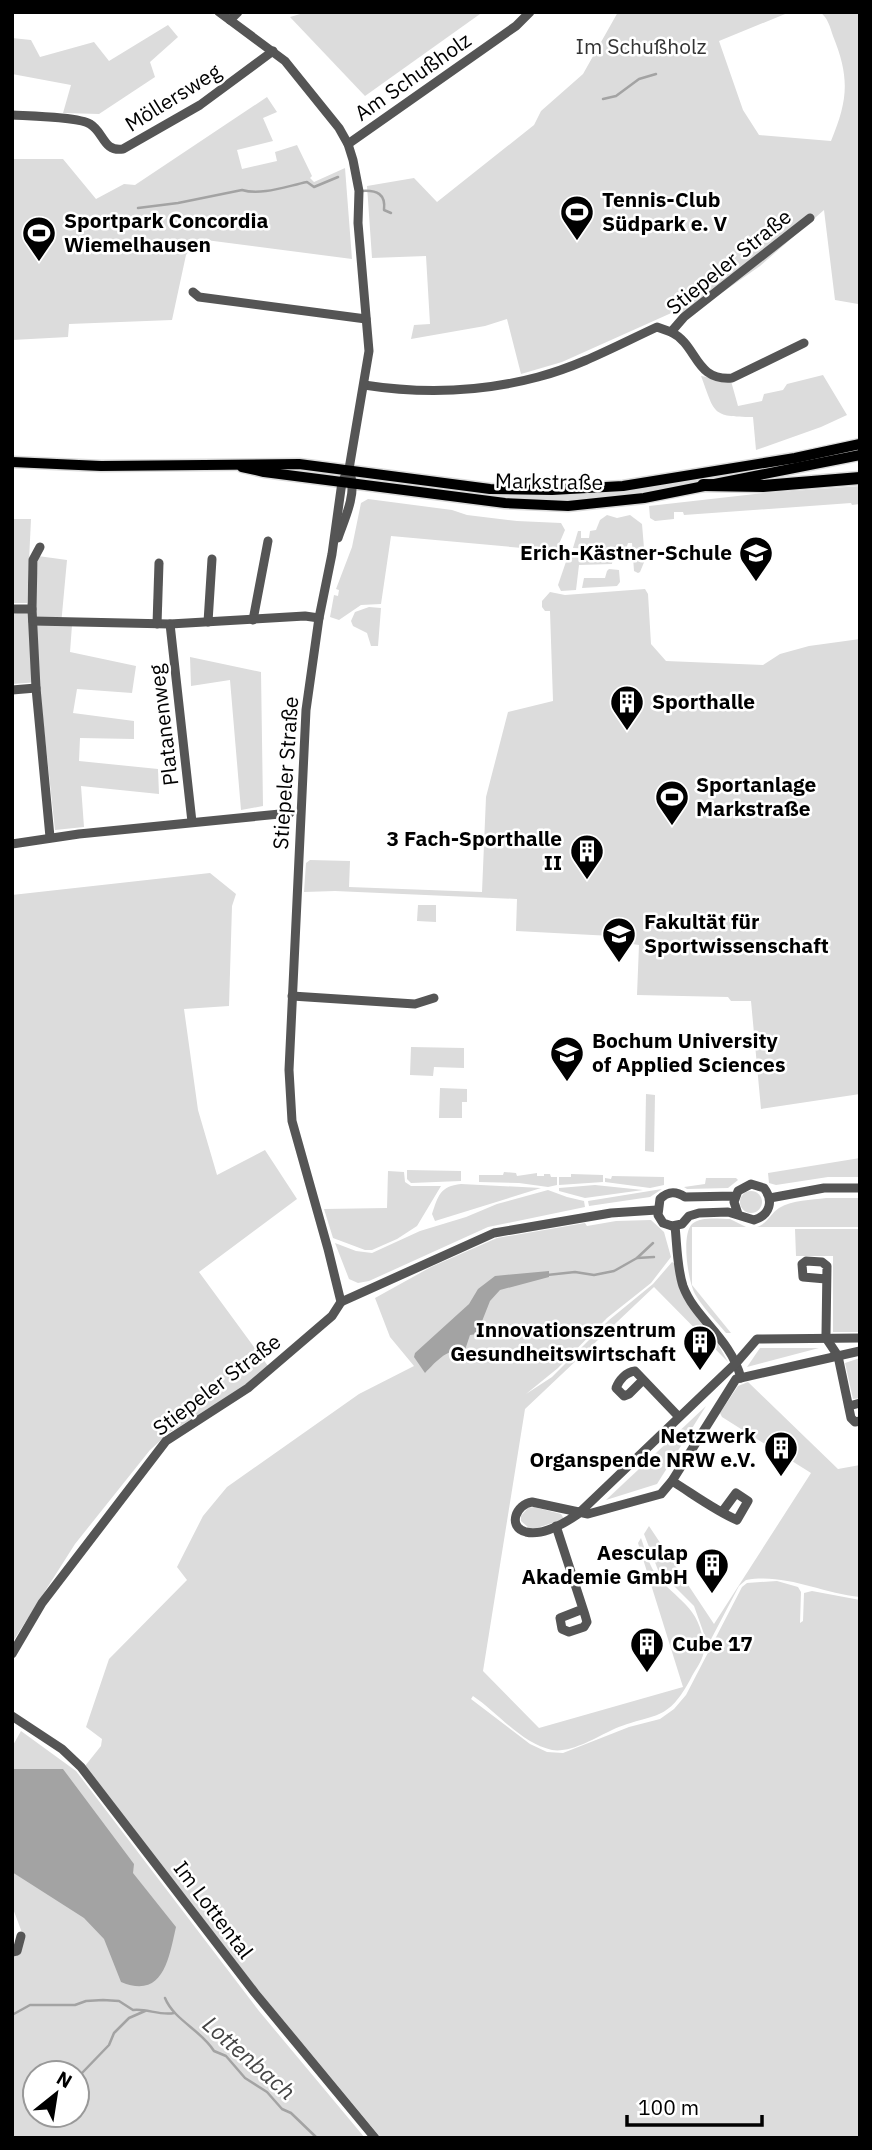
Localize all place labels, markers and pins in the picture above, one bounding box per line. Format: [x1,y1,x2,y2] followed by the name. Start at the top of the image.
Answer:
[602,185,728,237] place label: Tennis-Club Südpark e. V
[558,193,596,242] sports icon: Tennis-Club Südpark e. V
[64,206,268,258] place label: Sportpark Concordia Wiemelhausen
[20,214,58,263] sports icon: Sportpark Concordia Wiemelhausen
[737,534,775,583] school or university icon: Erich-Kästner-Schule
[520,538,732,566] place label: Erich-Kästner-Schule
[608,683,646,732] building icon: Sporthalle
[652,687,755,715] place label: Sporthalle
[696,770,817,822] place label: Sportanlage Markstraße
[653,778,691,827] sports icon: Sportanlage Markstraße
[386,824,562,876] place label: 3 Fach-Sporthalle II
[568,832,606,881] building icon: 3 Fach-Sporthalle II
[644,907,829,959] place label: Fakultät für Sportwissenschaft
[600,915,638,964] school or university icon: Fakultät für Sportwissenschaft
[592,1026,786,1078] place label: Bochum University of Applied Sciences
[548,1034,586,1083] school or university icon: Bochum University of Applied Sciences
[450,1315,676,1367] place label: Innovationszentrum Gesundheitswirtschaft
[681,1323,719,1372] building icon: Innovationszentrum Gesundheitswirtschaft
[530,1421,757,1473] place label: Netzwerk Organspende NRW e.V.
[762,1429,800,1478] building icon: Netzwerk Organspende NRW e.V.
[522,1538,688,1590] place label: Aesculap Akademie GmbH
[693,1546,731,1595] building icon: Aesculap Akademie GmbH
[628,1625,666,1674] building icon: Cube 17
[672,1629,753,1657] place label: Cube 17

